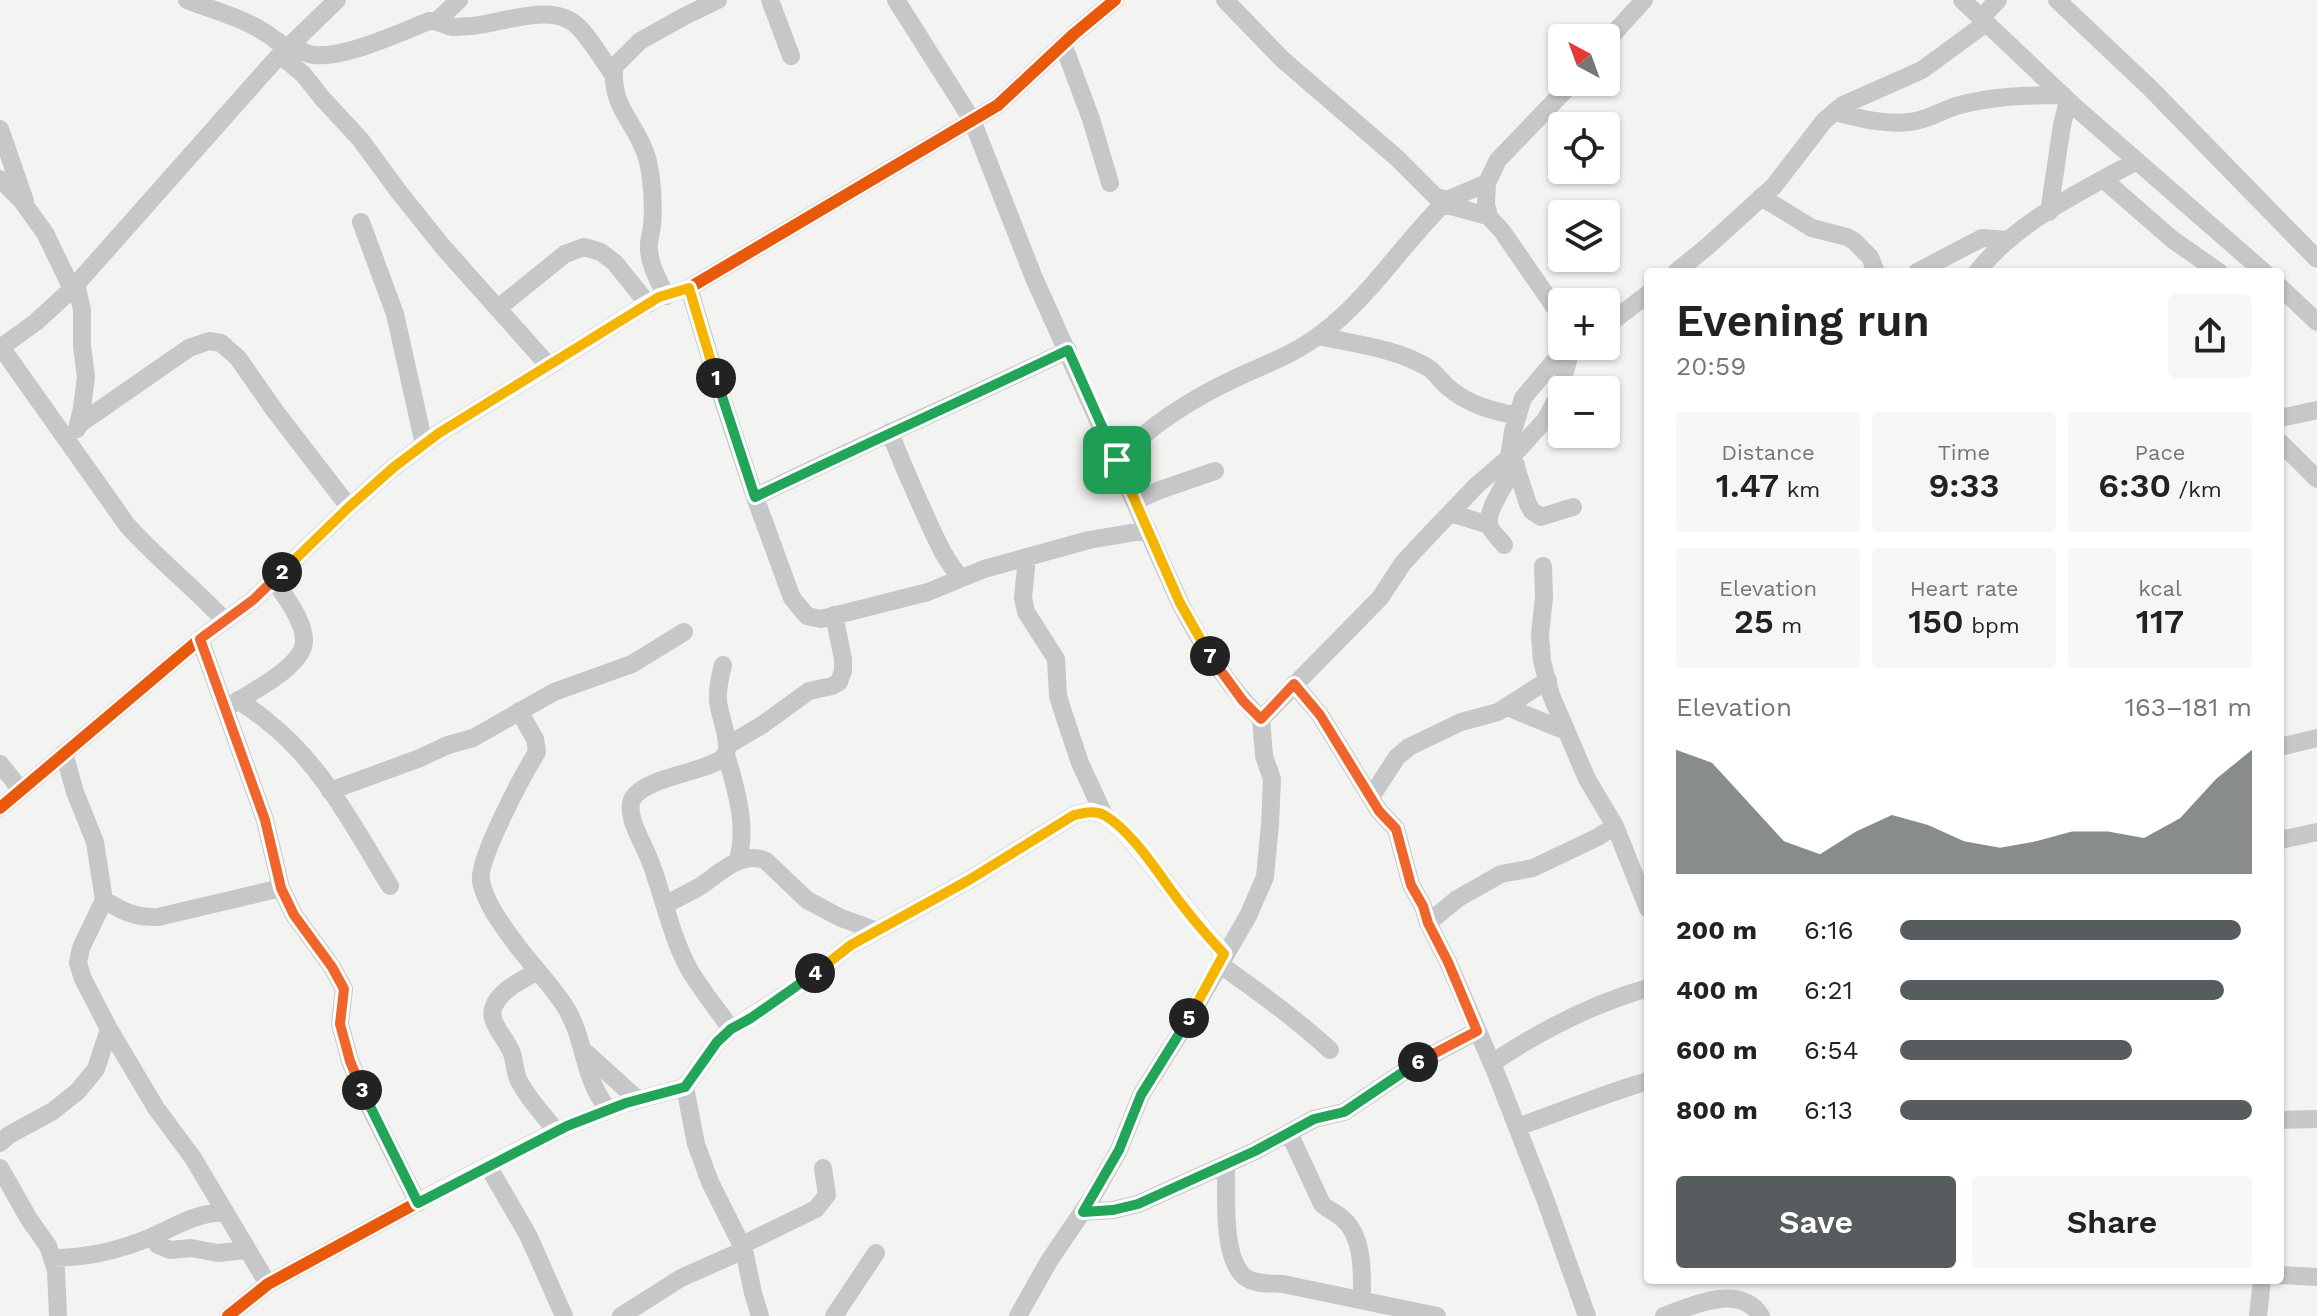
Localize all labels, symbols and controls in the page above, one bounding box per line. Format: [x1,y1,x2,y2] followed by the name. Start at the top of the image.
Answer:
[1548,24,1620,96] north arrow
[1548,24,1620,448] map controls
[1548,112,1620,184] button: locate
[1548,200,1620,272] button: layers
[1548,288,1620,360] button: +
[2168,294,2252,378] button: share
[1676,295,1930,347] text: Evening run
[1676,351,1746,381] text: 20:59
[696,358,736,398] pin: 1
[711,365,721,390] text: 1
[1548,376,1620,448] button: −
[1083,426,1151,494] pin
[1095,438,1139,482] icon: arrive
[1721,440,1815,465] text: Distance
[1938,440,1990,465] text: Time
[2135,440,2185,465] text: Pace
[1716,465,1779,505] text: 1.47
[1928,465,2000,505] text: 9:33
[2098,465,2171,505] text: 6:30
[1779,477,1820,502] text: km
[2171,477,2222,502] text: /km
[262,552,302,592] pin: 2
[275,559,289,584] text: 2
[1719,576,1817,601] text: Elevation
[1910,576,2018,601] text: Heart rate
[2138,576,2182,601] text: kcal
[1734,601,1774,641] text: 25
[1908,601,1964,641] text: 150
[2136,601,2184,641] text: 117
[1774,613,1802,638] text: m
[1964,613,2020,638] text: bpm
[1190,636,1230,676] pin: 7
[1203,643,1217,668] text: 7
[1676,692,1792,722] text: Elevation
[2125,692,2252,722] text: 163–181 m
[1676,915,1757,945] text: 200 m
[1804,915,1853,945] text: 6:16
[795,953,835,993] pin: 4
[808,960,822,985] text: 4
[1676,975,1758,1005] text: 400 m
[1804,975,1853,1005] text: 6:21
[1169,998,1209,1038] pin: 5
[1183,1005,1195,1030] text: 5
[1676,1035,1757,1065] text: 600 m
[1804,1035,1859,1065] text: 6:54
[1398,1042,1438,1082] pin: 6
[1411,1049,1425,1074] text: 6
[342,1070,382,1110] pin: 3
[355,1077,369,1102] text: 3
[1676,1095,1758,1125] text: 800 m
[1804,1095,1853,1125] text: 6:13
[1676,1176,1956,1268] button: Save
[1972,1176,2252,1268] button: Share

